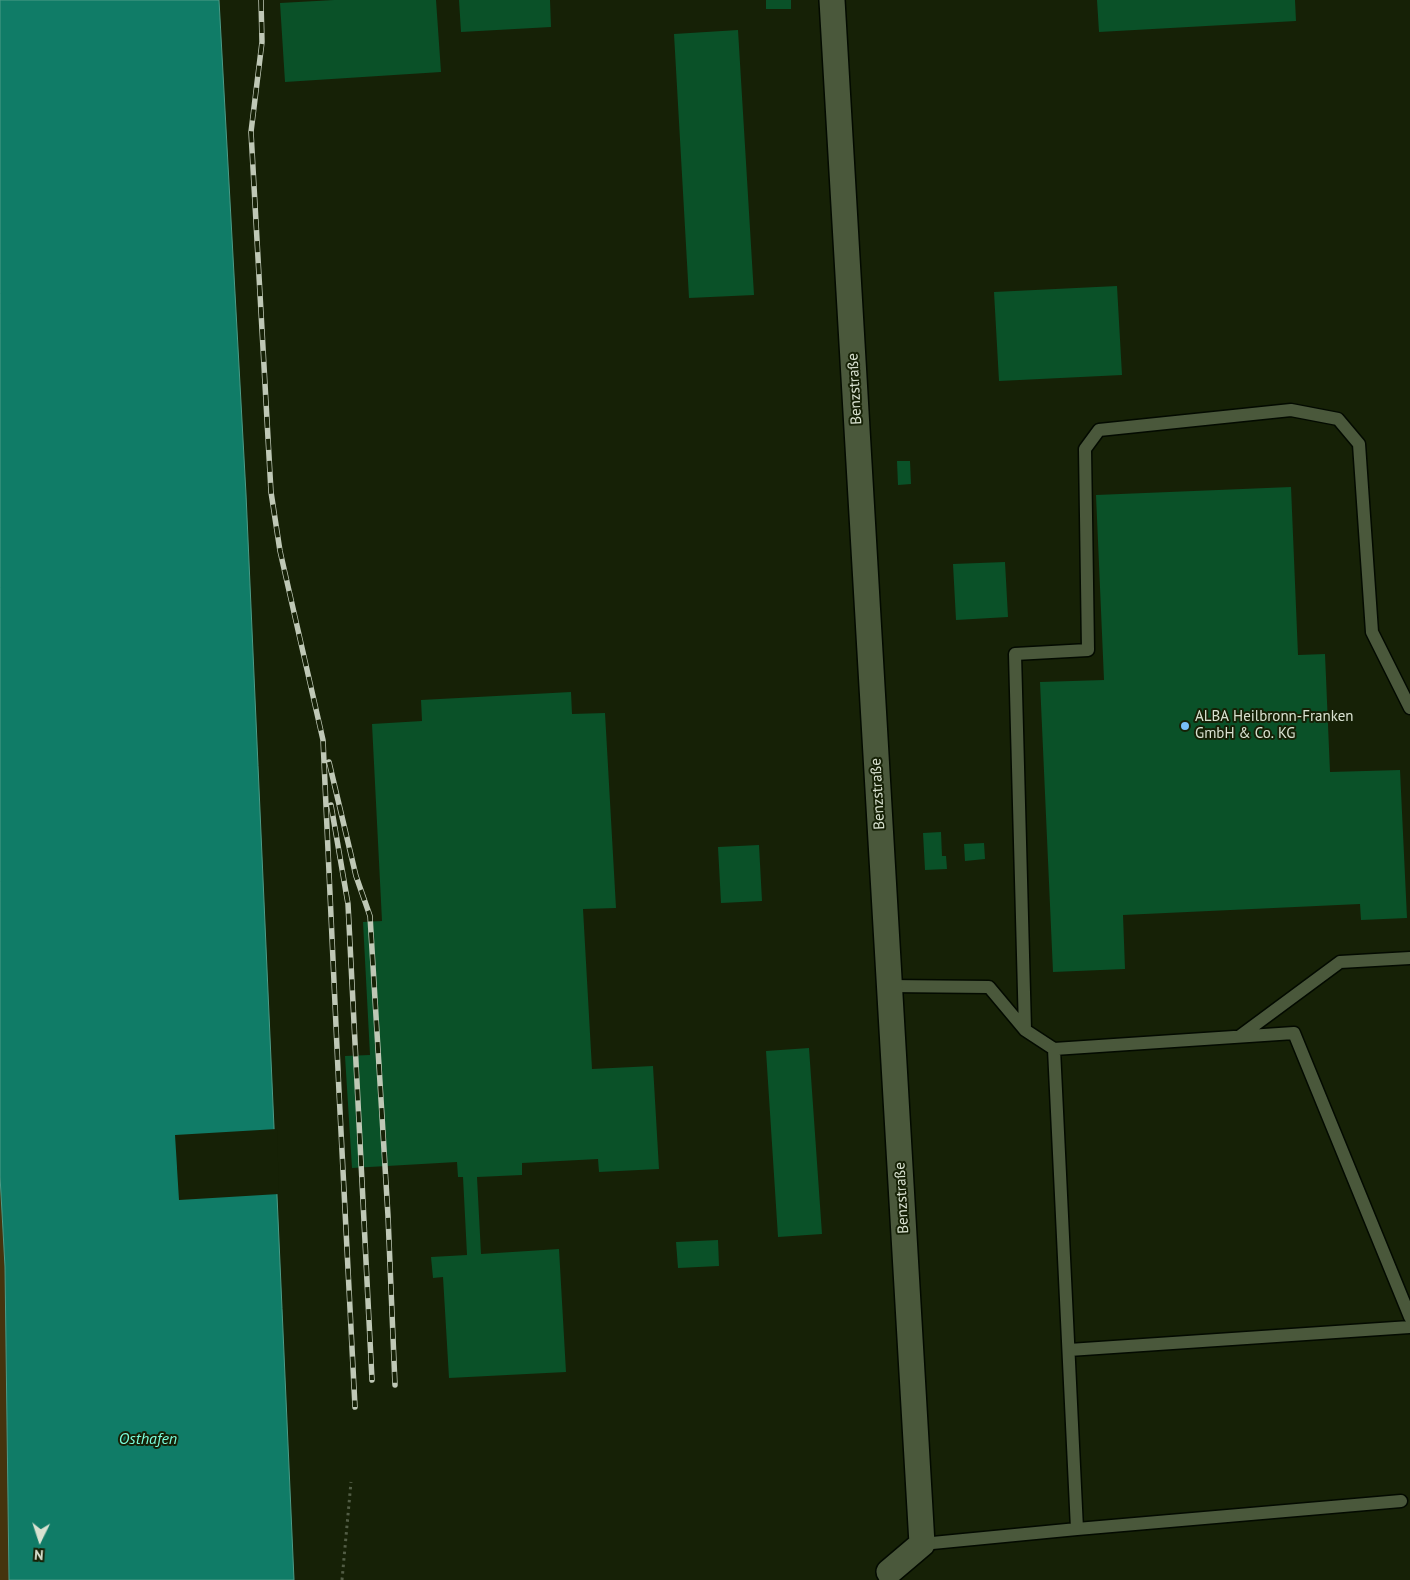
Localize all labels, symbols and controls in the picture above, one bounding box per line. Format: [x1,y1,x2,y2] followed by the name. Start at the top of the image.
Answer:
[844,353,866,425] street label: Benzstraße
[1195,708,1354,743] place label: ALBA Heilbronn-Franken GmbH & Co. KG
[1179,720,1191,732] marker: ALBA Heilbronn-Franken GmbH & Co. KG
[867,758,889,830] street label: Benzstraße
[891,1162,913,1234] street label: Benzstraße
[119,1429,177,1449] water label: Osthafen
[15,1515,65,1565] north arrow
[34,1546,44,1564] text: N

